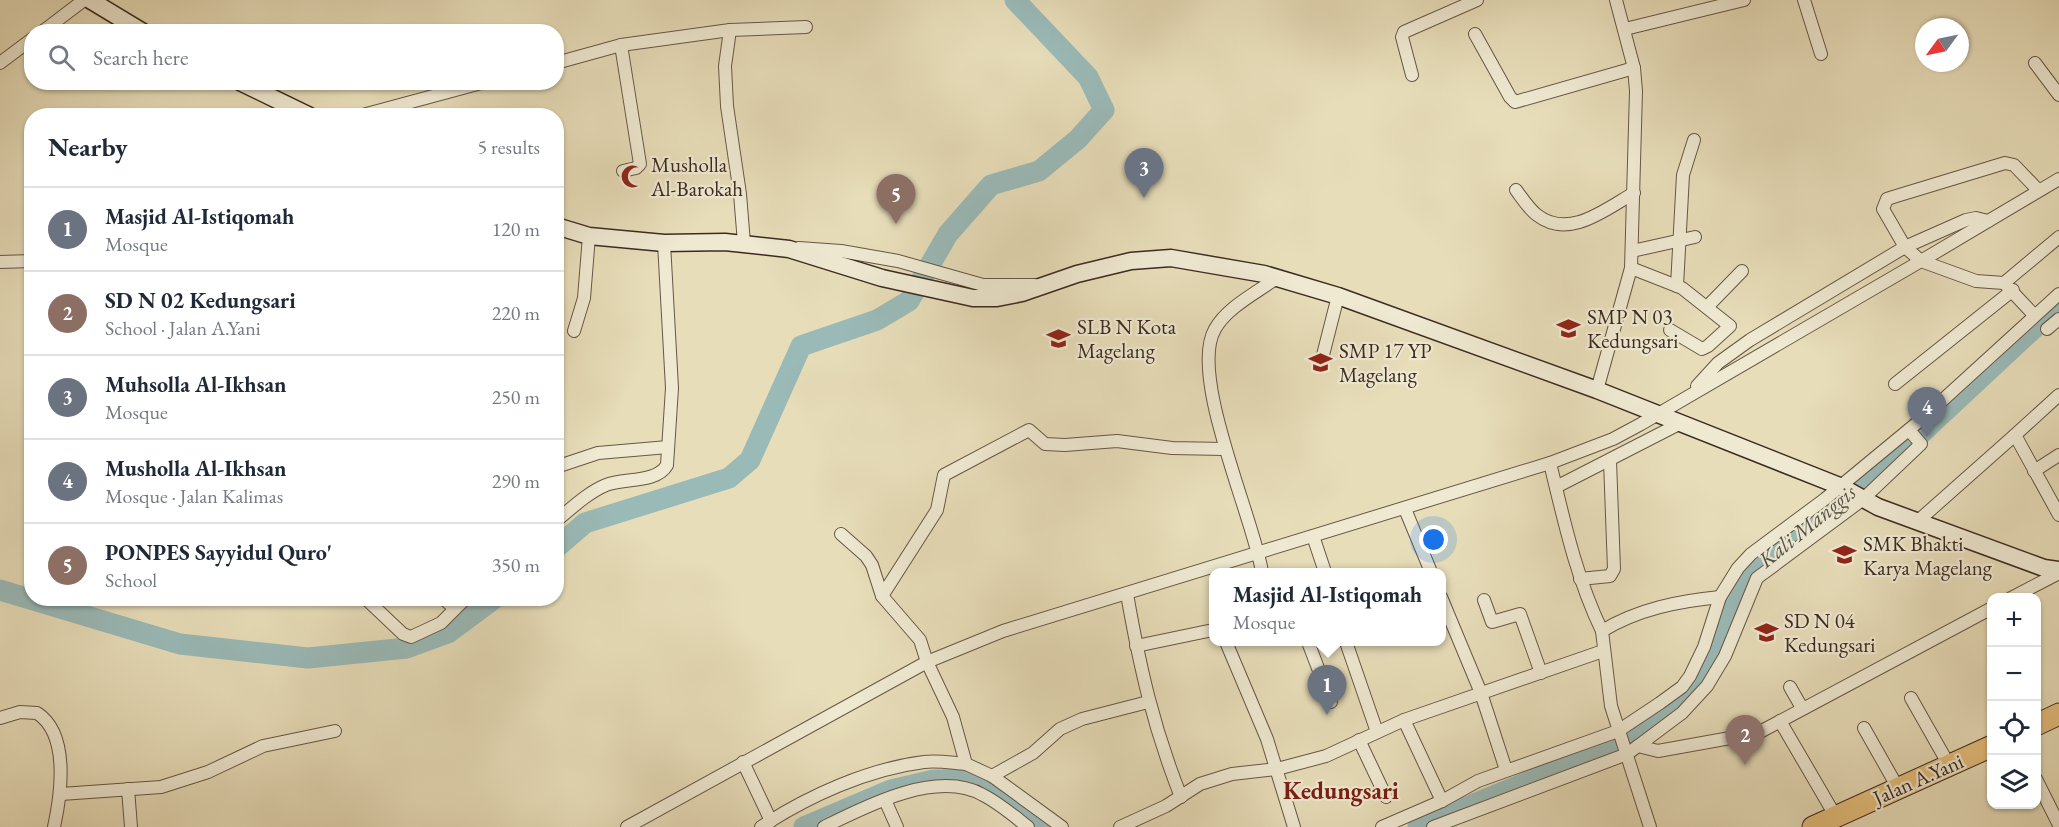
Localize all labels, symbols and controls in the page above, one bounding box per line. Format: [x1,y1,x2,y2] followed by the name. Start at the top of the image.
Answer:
[1915,18,1969,72] north arrow
[24,24,564,90] search box
[45,41,78,74] icon: search
[93,43,188,72] text: Search here
[48,130,128,164] text: Nearby
[477,134,540,160] text: 5 results
[1124,148,1164,198] pin: 3
[650,151,743,202] place label: Musholla Al-Barokah
[620,163,646,189] mosque icon: Musholla Al-Barokah
[876,174,916,224] pin: 5
[105,202,294,231] text: Masjid Al-Istiqomah
[62,216,73,242] text: 1
[492,216,540,242] text: 120 m
[105,231,168,257] text: Mosque
[105,286,296,315] text: SD N 02 Kedungsari
[62,300,73,326] text: 2
[492,300,540,326] text: 220 m
[1587,303,1679,354] place label: SMP N 03 Kedungsari
[1077,313,1177,364] place label: SLB N Kota Magelang
[105,315,261,341] text: School · Jalan A.Yani
[1556,315,1582,341] school or university icon: SMP N 03 Kedungsari
[1046,325,1072,351] school or university icon: SLB N Kota Magelang
[1339,337,1432,388] place label: SMP 17 YP Magelang
[1308,349,1334,375] school or university icon: SMP 17 YP Magelang
[105,370,287,399] text: Muhsolla Al-Ikhsan
[62,384,73,410] text: 3
[492,384,540,410] text: 250 m
[1908,388,1946,437] pin: 4
[105,399,168,425] text: Mosque
[105,454,287,483] text: Musholla Al-Ikhsan
[62,468,73,494] text: 4
[492,468,540,494] text: 290 m
[1751,477,1862,575] water label: Kali Manggis
[105,483,283,509] text: Mosque · Jalan Kalimas
[1419,525,1448,554] your location
[1863,530,1993,581] place label: SMK Bhakti Karya Magelang
[105,538,332,567] text: PONPES Sayyidul Quro'
[1832,542,1858,568] school or university icon: SMK Bhakti Karya Magelang
[62,552,73,578] text: 5
[492,552,540,578] text: 350 m
[105,567,157,593] text: School
[1209,568,1446,646] popup
[1233,580,1422,609] text: Masjid Al-Istiqomah
[1987,593,2041,809] map controls
[1987,593,2041,647] button: +
[1784,607,1876,658] place label: SD N 04 Kedungsari
[1233,609,1296,635] text: Mosque
[1753,619,1779,645] school or university icon: SD N 04 Kedungsari
[1987,647,2041,701] button: −
[1308,666,1346,715] pin: 1
[1987,701,2041,755] button: locate
[1726,716,1764,765] pin: 2
[1867,747,1967,812] street label: Jalan A.Yani
[1987,755,2041,809] button: layers
[1283,775,1399,807] district label: Kedungsari

